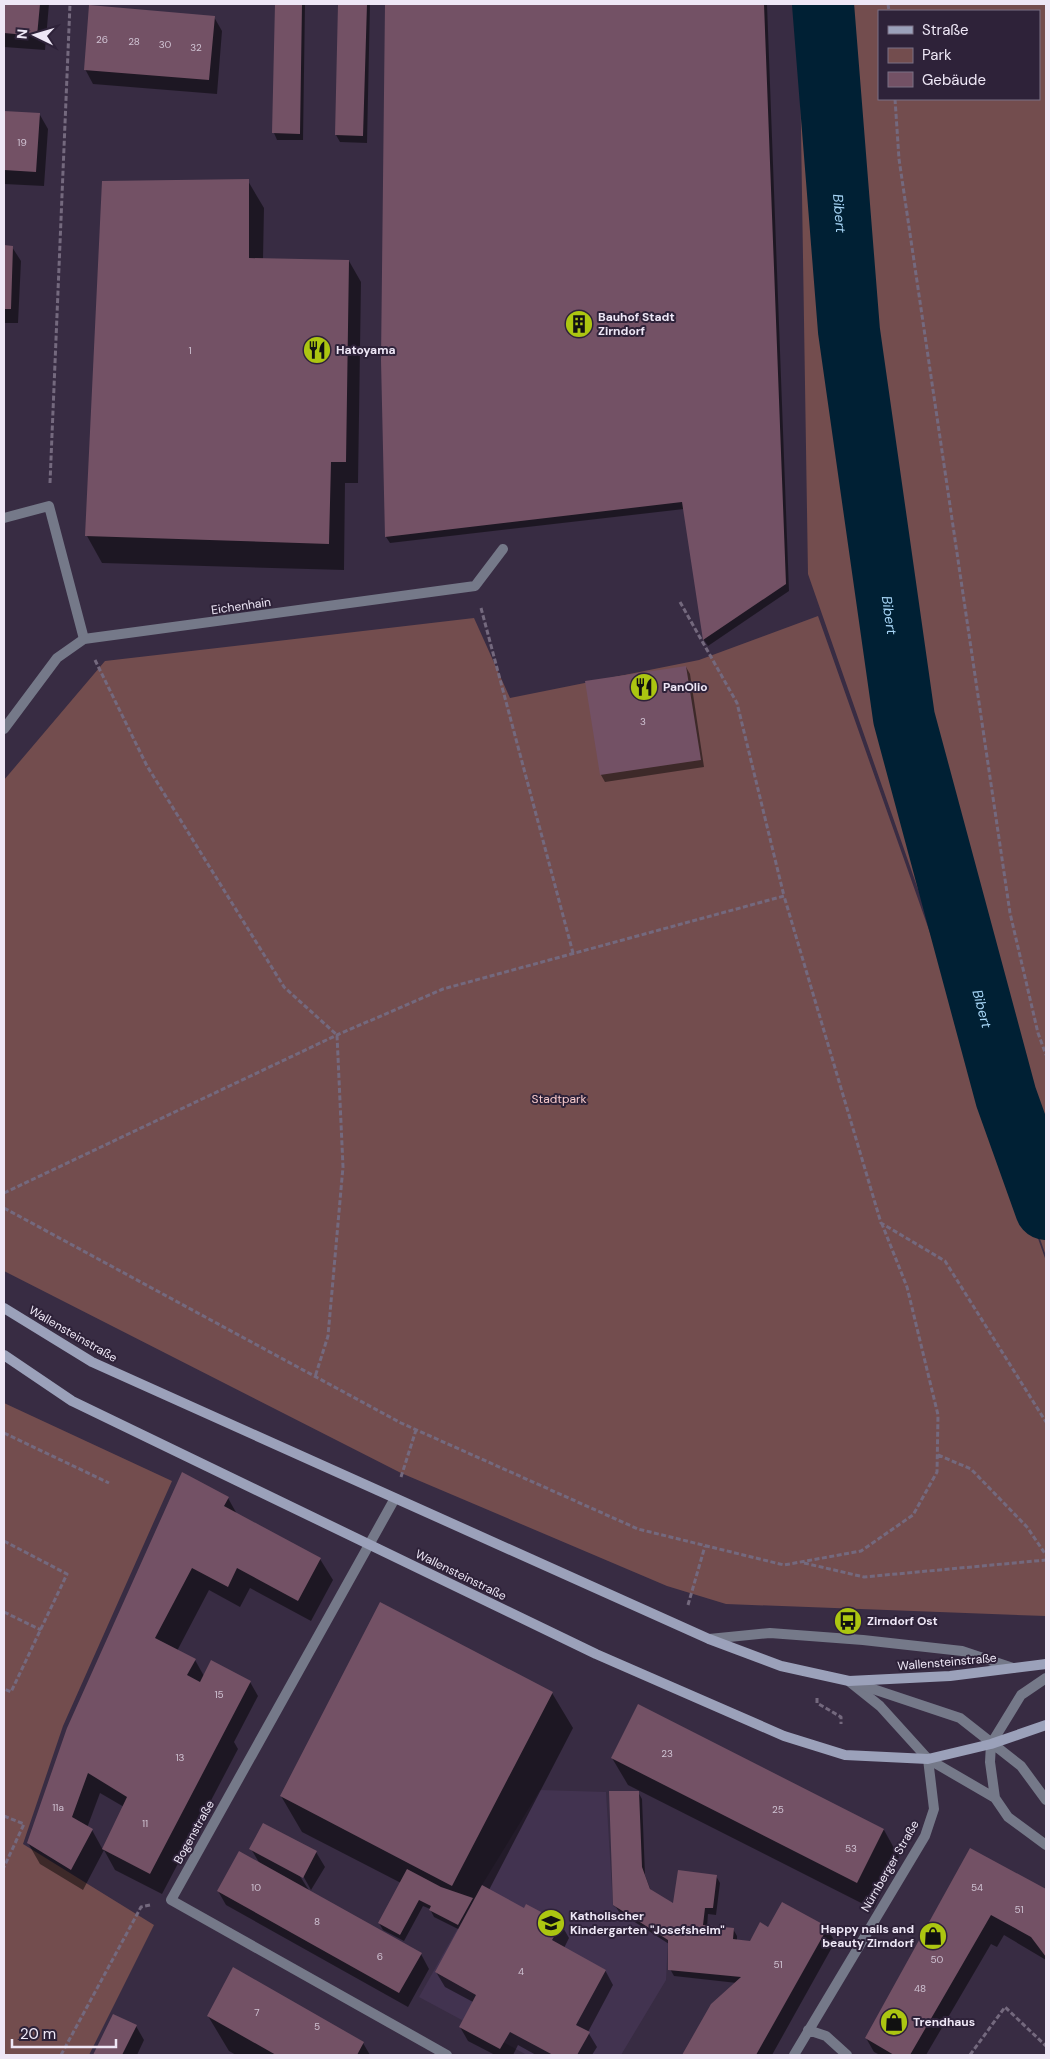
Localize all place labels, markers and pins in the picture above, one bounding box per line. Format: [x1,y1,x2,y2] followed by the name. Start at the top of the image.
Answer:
[564,309,594,339] building icon: Bauhof Stadt Zirndorf
[598,309,675,339] place label: Bauhof Stadt Zirndorf
[302,335,332,365] restaurant icon: Hatoyama
[336,342,395,358] place label: Hatoyama
[629,672,659,702] restaurant icon: PanOlio
[663,679,708,695] place label: PanOlio
[833,1606,863,1636] bus stop icon: Zirndorf Ost
[867,1613,938,1629] place label: Zirndorf Ost
[536,1908,566,1938] school or university icon: Katholischer Kindergarten "Josefsheim"
[570,1908,725,1938] place label: Katholischer Kindergarten "Josefsheim"
[821,1921,914,1951] place label: Happy nails and beauty Zirndorf
[918,1921,948,1951] shop icon: Happy nails and beauty Zirndorf
[879,2007,909,2037] shop icon: Trendhaus
[913,2014,975,2030] place label: Trendhaus

